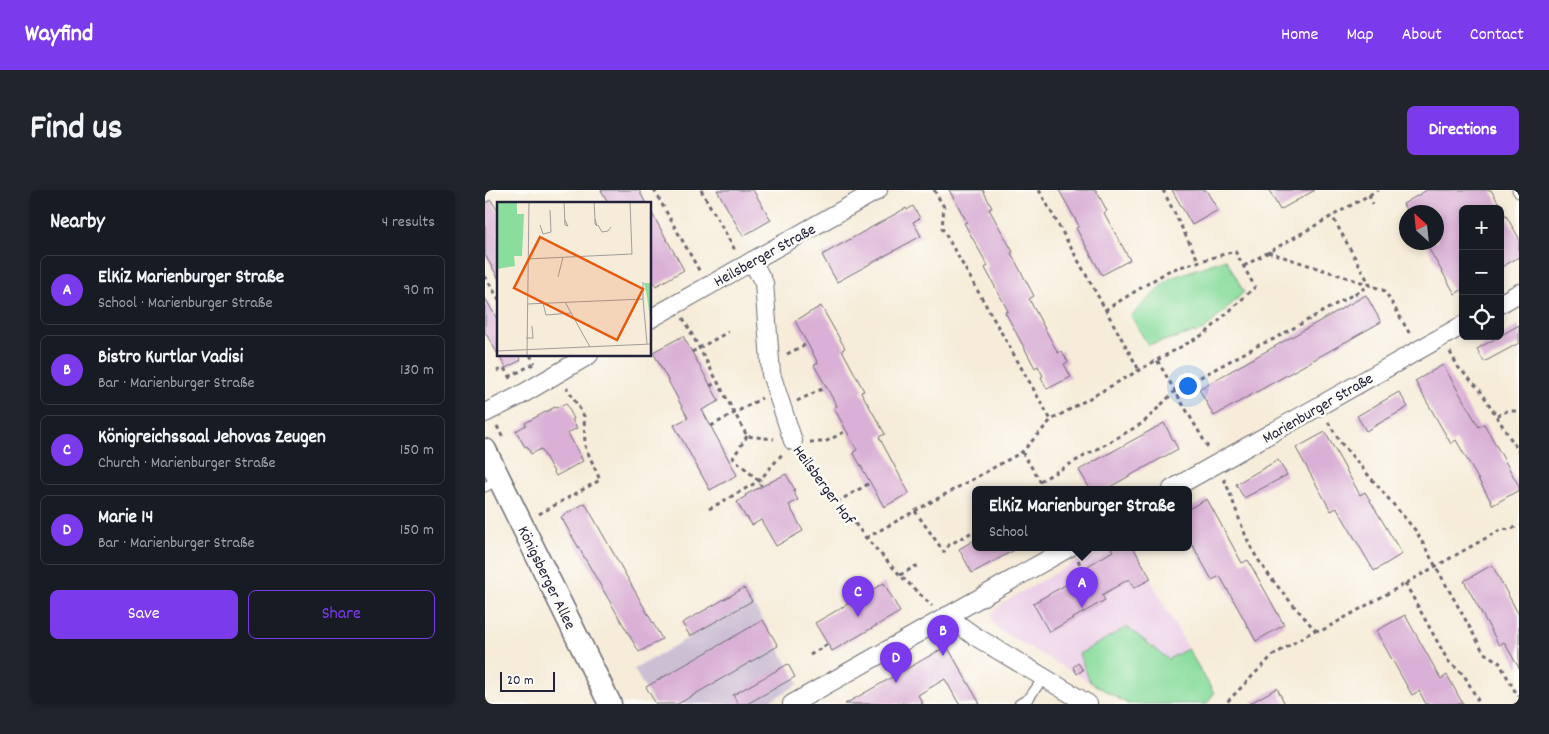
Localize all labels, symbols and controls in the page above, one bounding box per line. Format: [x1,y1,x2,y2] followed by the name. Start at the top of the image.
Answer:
[25,18,93,52] text: Wayfind
[1281,23,1318,48] text: Home
[1346,23,1374,48] text: Map
[1402,23,1442,48] text: About
[1470,23,1524,48] text: Contact
[30,105,122,155] text: Find us
[1407,106,1519,155] button: Directions
[497,202,651,356] inset map
[1399,205,1444,250] north arrow
[1459,205,1504,340] map controls
[1459,205,1504,250] button: +
[50,208,105,238] text: Nearby
[382,211,435,234] text: 4 results
[710,219,820,294] street label: Heilsberger Straße
[1459,250,1504,295] button: −
[98,265,284,292] text: ElKiZ Marienburger Straße
[63,279,71,302] text: A
[403,279,434,302] text: 90 m
[98,292,272,315] text: School · Marienburger Straße
[1459,295,1504,340] button: locate
[98,345,243,372] text: Bistro Kurtlar Vadisi
[63,359,71,382] text: B
[400,359,434,382] text: 130 m
[1259,368,1378,450] street label: Marienburger Straße
[98,372,255,395] text: Bar · Marienburger Straße
[1175,373,1201,399] your location
[98,425,326,452] text: Königreichssaal Jehovas Zeugen
[63,439,71,462] text: C
[400,439,434,462] text: 150 m
[786,441,860,530] street label: Heilsberger Hof
[98,452,275,475] text: Church · Marienburger Straße
[972,486,1192,551] popup
[989,494,1175,521] text: ElKiZ Marienburger Straße
[98,505,153,532] text: Marie 14
[63,519,71,542] text: D
[400,519,434,542] text: 150 m
[989,521,1028,544] text: School
[511,522,581,634] street label: Königsberger Allee
[98,532,255,555] text: Bar · Marienburger Straße
[1066,567,1098,608] pin: A
[842,576,874,617] pin: C
[50,590,238,639] button: Save
[248,590,435,639] button: Share
[927,615,959,656] pin: B
[880,642,912,683] pin: D
[500,669,555,692] scale bar
[507,671,534,691] text: 20 m

